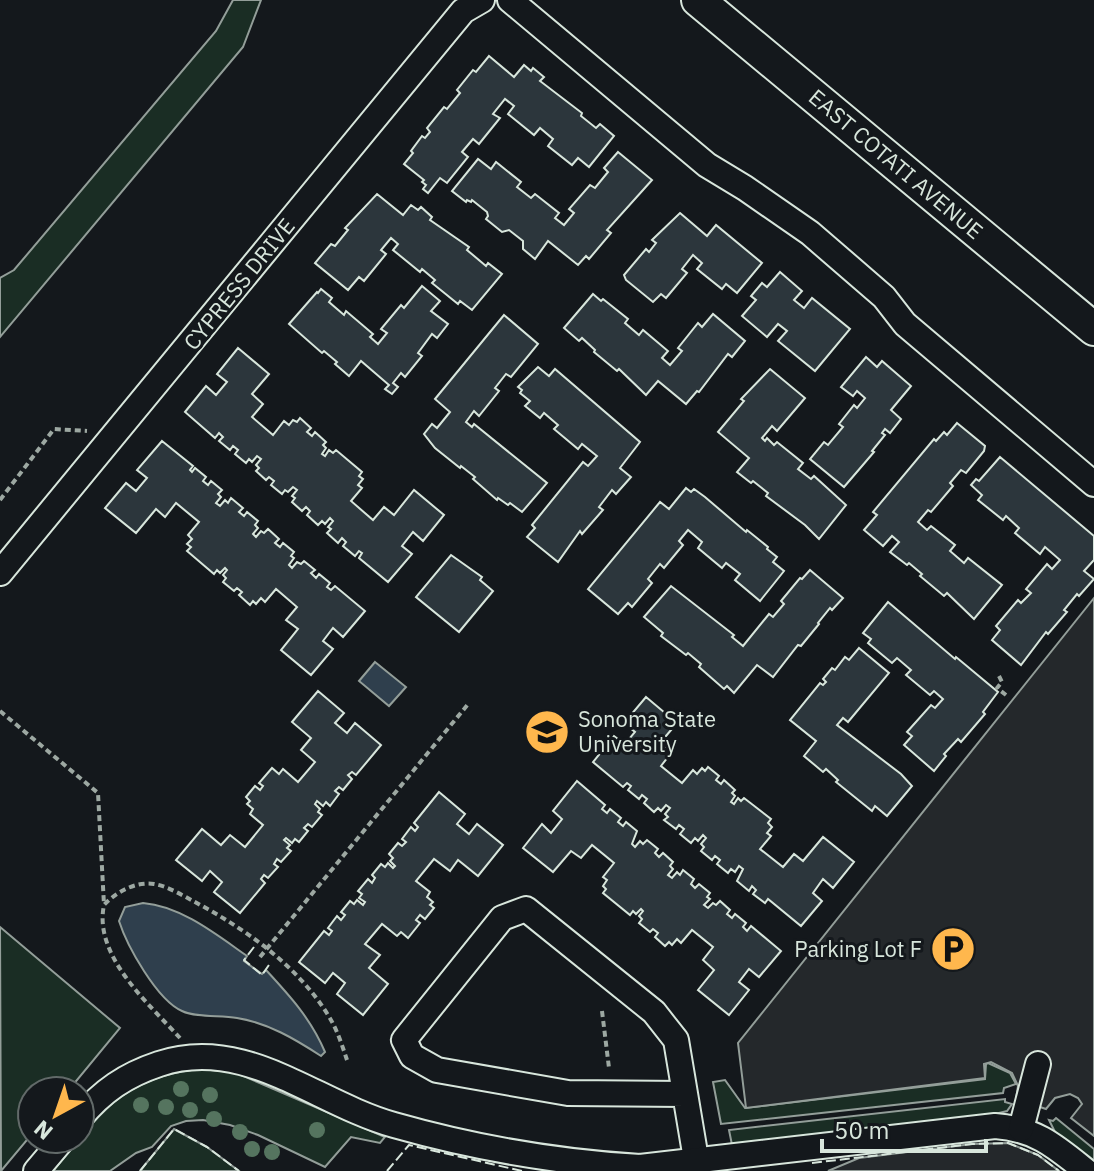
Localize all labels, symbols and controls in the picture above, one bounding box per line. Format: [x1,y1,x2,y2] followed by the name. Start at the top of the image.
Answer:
[803,82,989,245] street label: EAST COTATI AVENUE
[177,212,301,355] street label: CYPRESS DRIVE
[578,704,716,758] place label: Sonoma State University
[523,708,571,756] school or university icon: Sonoma State University
[929,925,977,973] parking icon: Parking Lot F
[794,934,922,963] place label: Parking Lot F
[16,1075,96,1155] north arrow
[822,1103,986,1153] scale bar
[27,1114,58,1147] text: N
[834,1114,889,1146] text: 50 m

